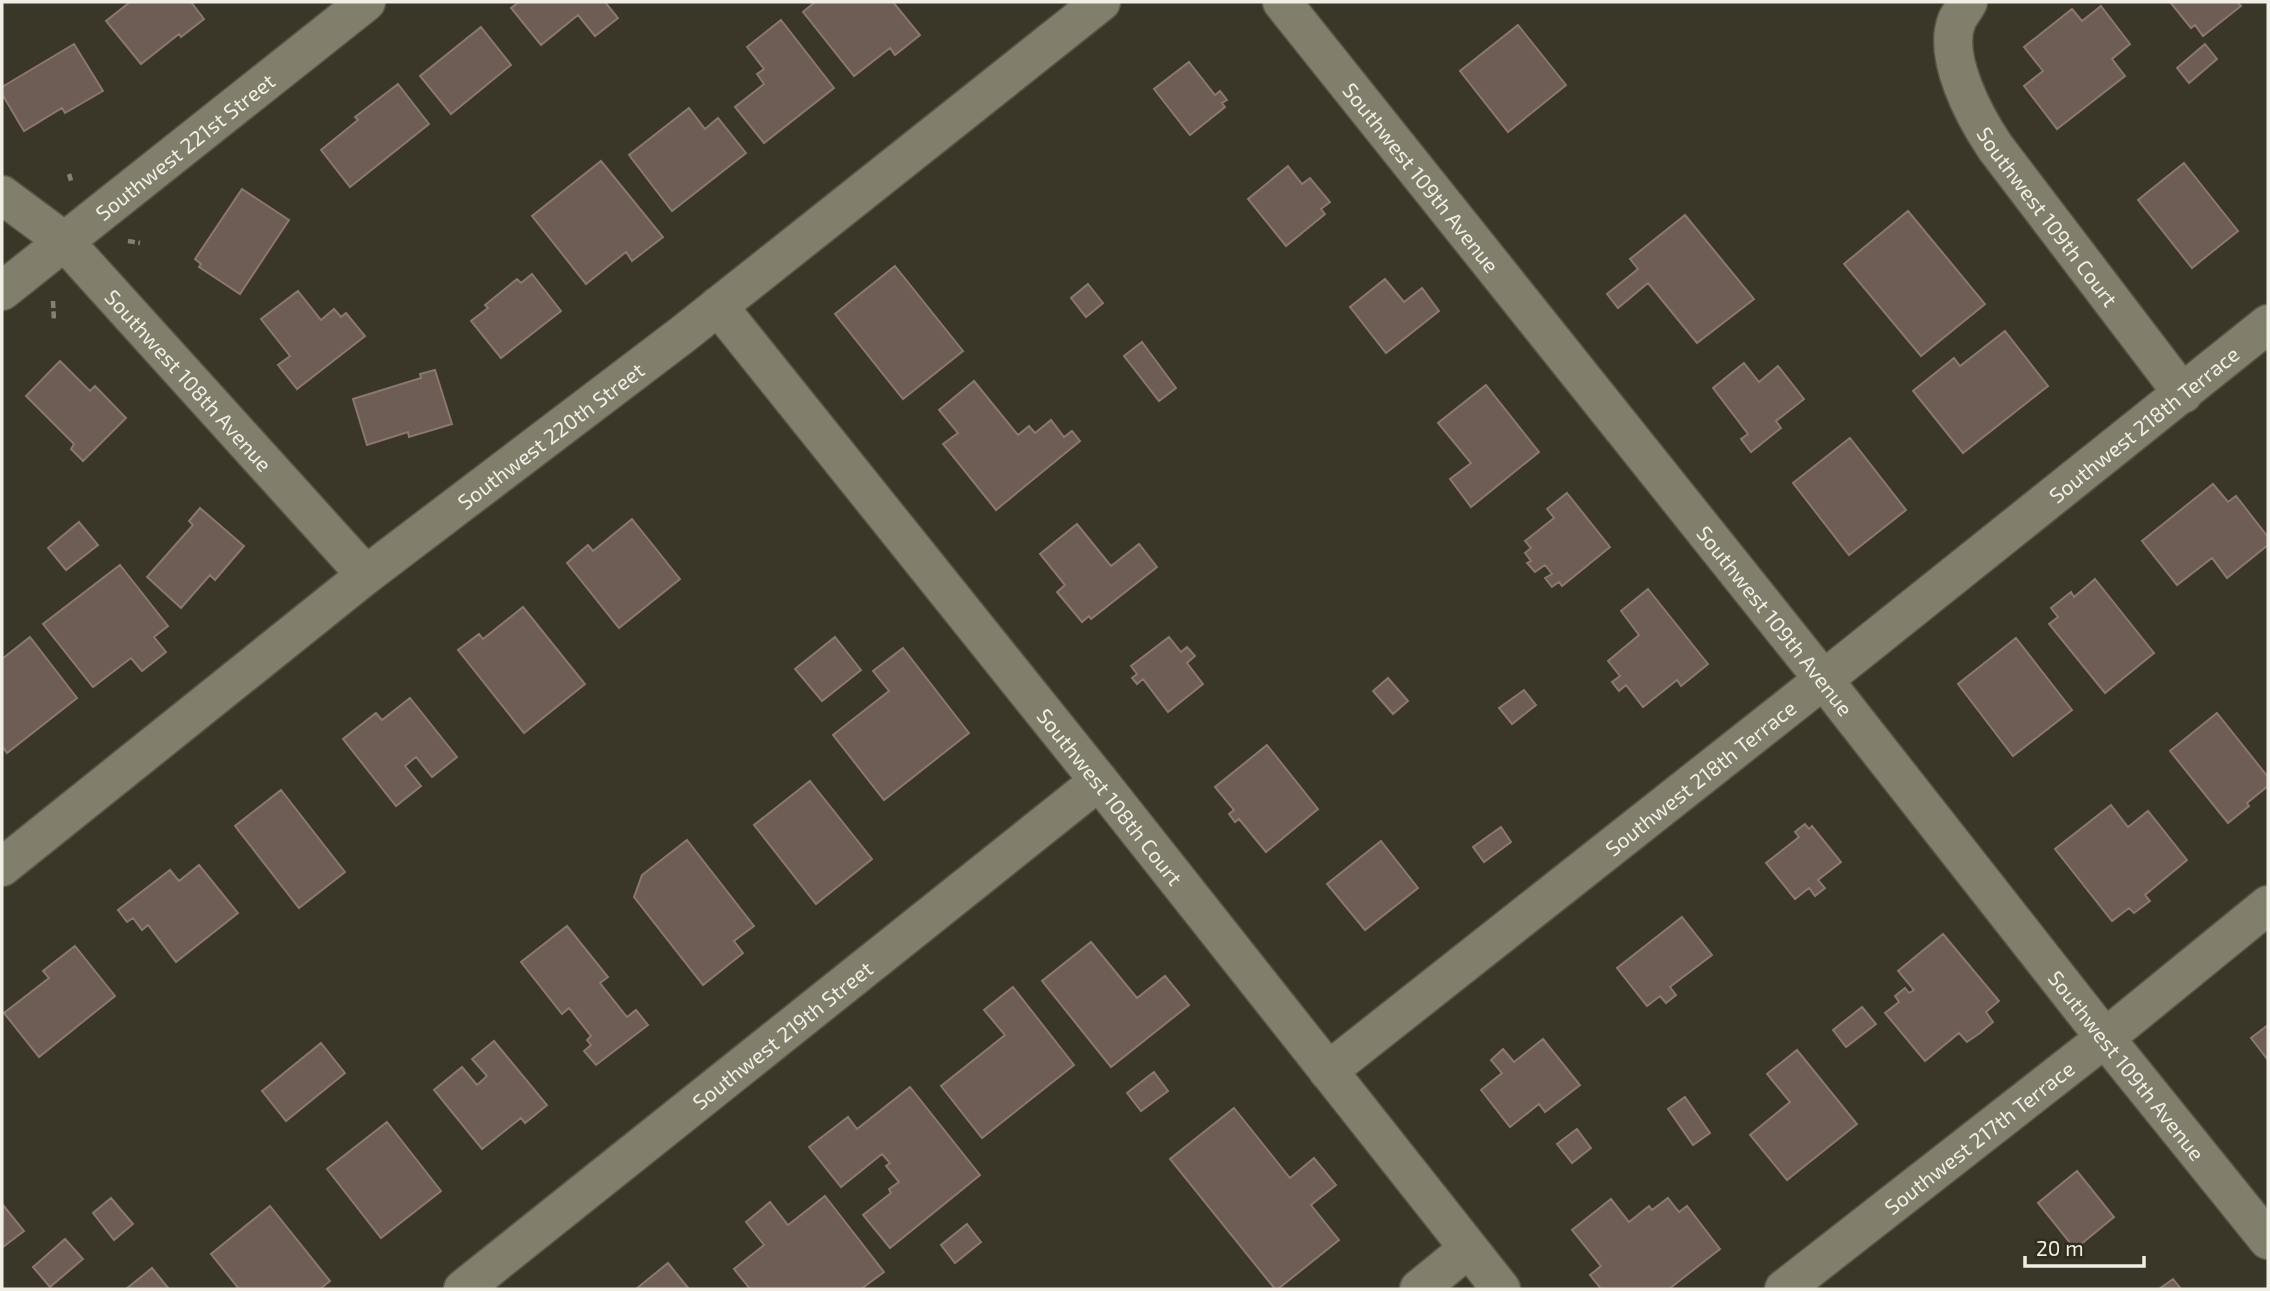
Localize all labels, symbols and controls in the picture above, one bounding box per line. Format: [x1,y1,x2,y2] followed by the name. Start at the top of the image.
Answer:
[90,67,279,225] street label: Southwest 221st Street
[1339,77,1505,277] street label: Southwest 109th Avenue
[1973,122,2124,311] street label: Southwest 109th Court
[101,283,278,476] street label: Southwest 108th Avenue
[2043,340,2243,507] street label: Southwest 218th Terrace
[452,356,648,514] street label: Southwest 220th Street
[1692,520,1859,720] street label: Southwest 109th Avenue
[1600,694,1800,860] street label: Southwest 218th Terrace
[1033,703,1189,890] street label: Southwest 108th Court
[687,955,877,1114] street label: Southwest 219th Street
[2044,965,2211,1165] street label: Southwest 109th Avenue
[1879,1055,2078,1219] street label: Southwest 217th Terrace
[2025,1224,2144,1268] scale bar
[2036,1235,2084,1260] text: 20 m

